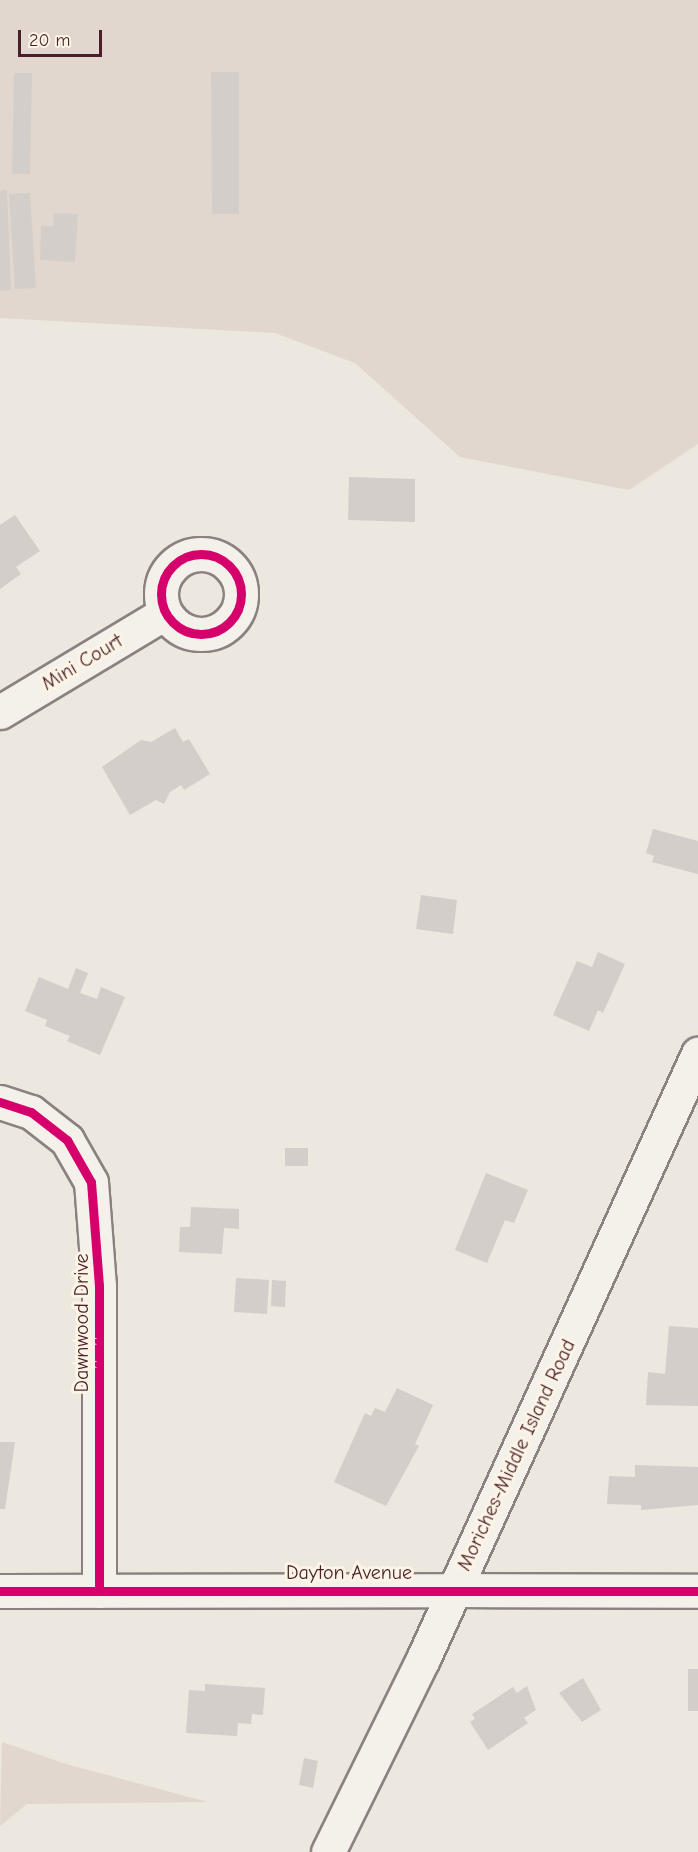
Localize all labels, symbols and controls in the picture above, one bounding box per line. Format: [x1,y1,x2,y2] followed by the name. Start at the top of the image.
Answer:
[21,18,105,56] scale bar
[29,30,70,51] text: 20 m
[37,628,127,696] street label: Mini Court
[69,1254,93,1392] street label: Dawnwood Drive
[452,1335,580,1575] street label: Moriches-Middle Island Road
[286,1560,412,1584] street label: Dayton Avenue

